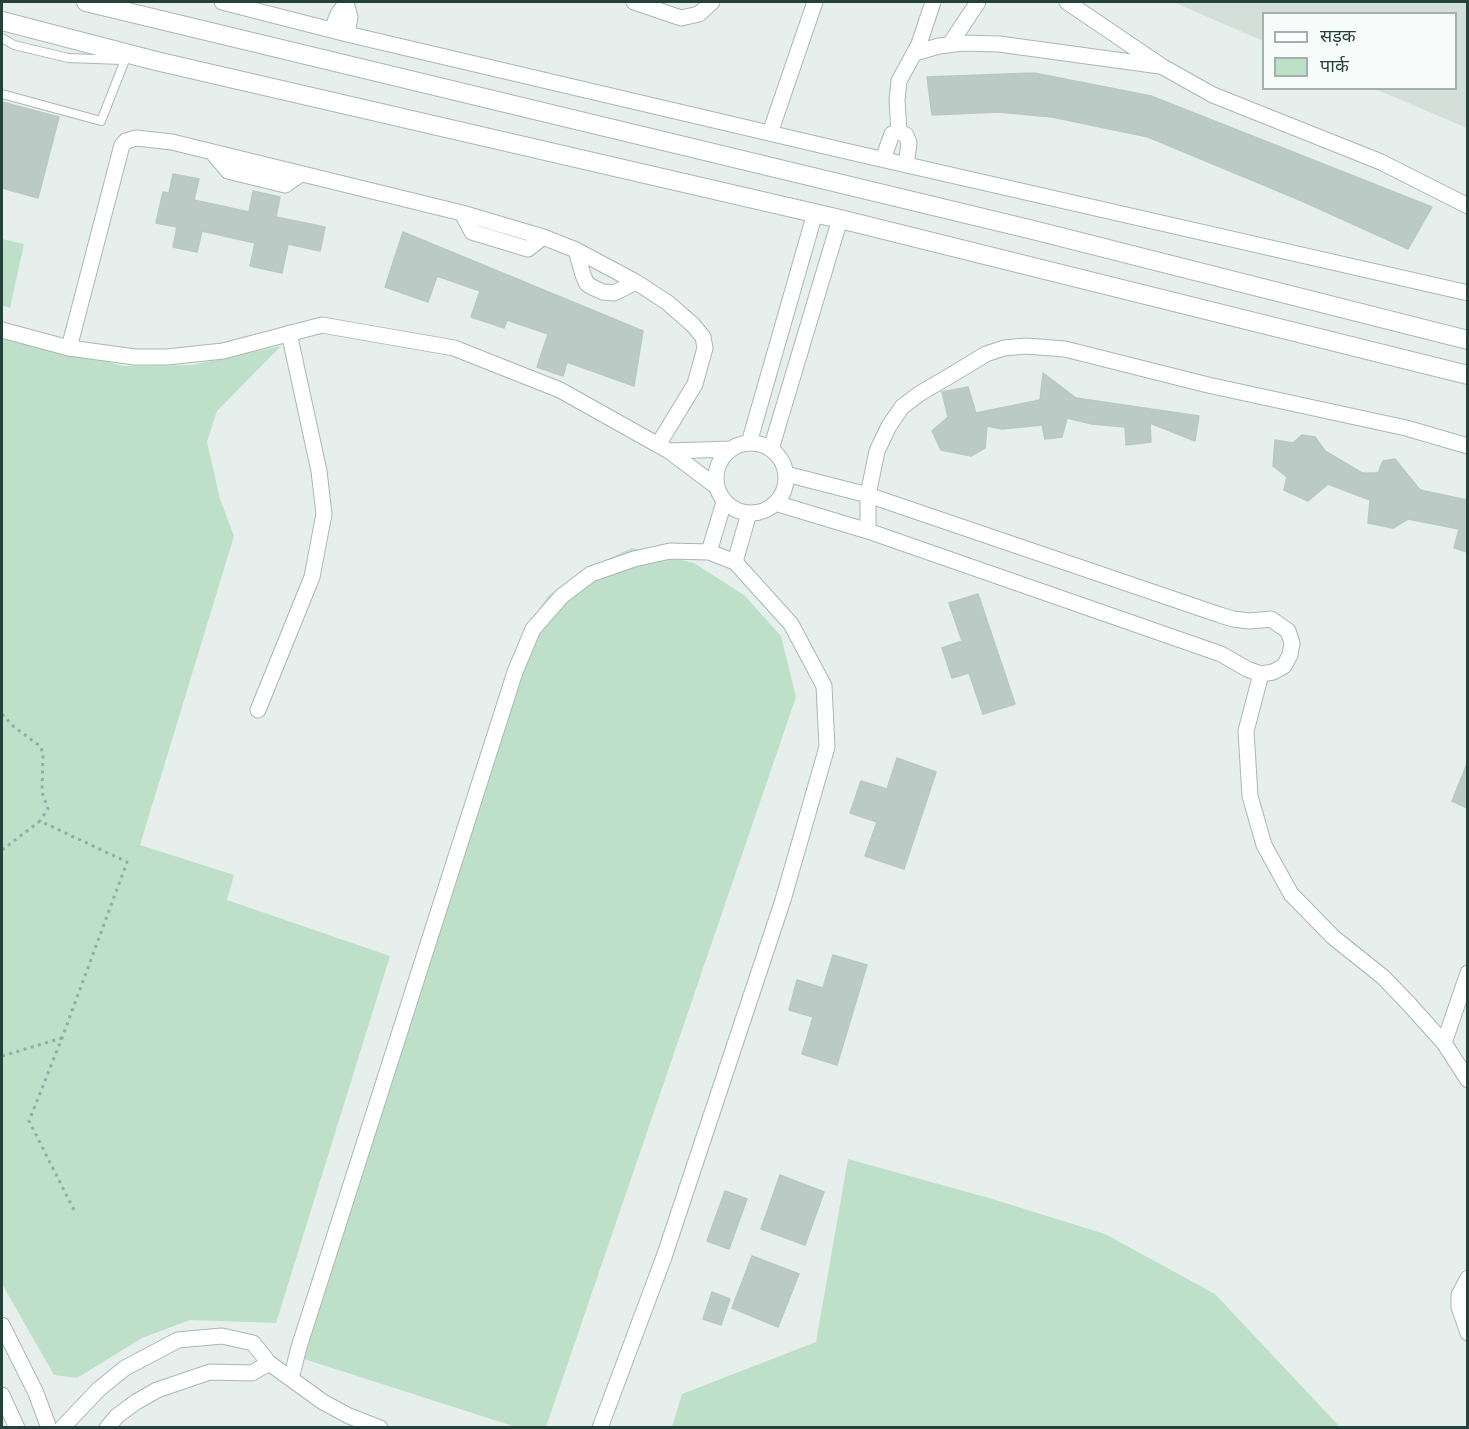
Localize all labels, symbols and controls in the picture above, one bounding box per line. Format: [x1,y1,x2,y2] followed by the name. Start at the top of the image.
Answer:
[1262,12,1457,90] legend
[1320,25,1356,46] text: सड़क
[1320,55,1349,76] text: पार्क

